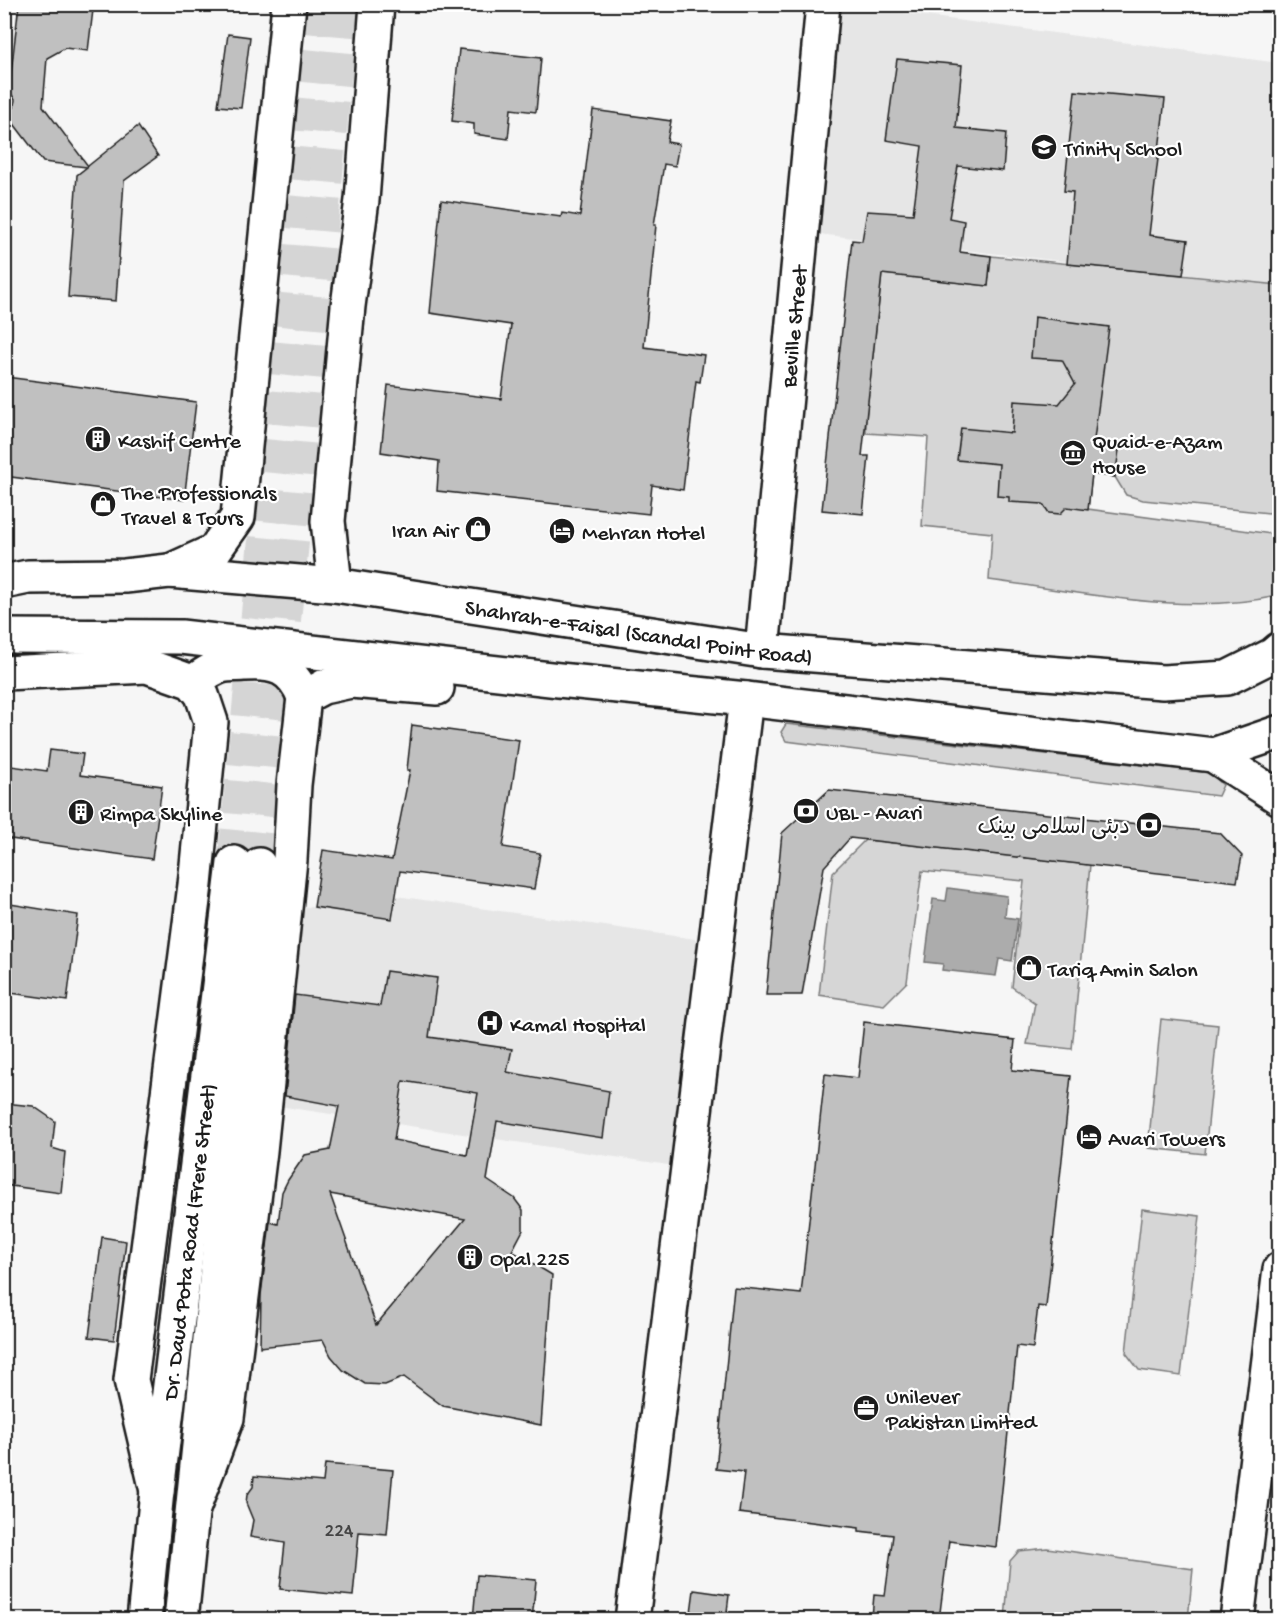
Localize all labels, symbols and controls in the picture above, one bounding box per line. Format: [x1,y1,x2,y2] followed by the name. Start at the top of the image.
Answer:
[1029,132,1059,162] school or university icon: Trinity School
[1062,138,1183,164] place label: Trinity School
[778,263,815,390] street label: Beville Street
[83,424,113,454] building icon: Kashif Centre
[118,430,241,456] place label: Kashif Centre
[1092,431,1223,482] place label: Quaid-e-Azam House
[1058,438,1088,468] museum icon: Quaid-e-Azam House
[120,482,277,533] place label: The Professionals Travel & Tours
[88,489,118,519] shop icon: The Professionals Travel & Tours
[463,514,493,544] shop icon: Iran Air
[547,516,577,546] hotel icon: Mehran Hotel
[392,520,460,546] place label: Iran Air
[582,522,705,548] place label: Mehran Hotel
[463,596,814,672] street label: Shahrah-e-Faisal (Scandal Point Road)
[791,796,821,826] bank icon: UBL - Avari
[66,797,96,827] building icon: Rimpa Skyline
[826,802,923,828] place label: UBL - Avari
[100,803,223,829] place label: Rimpa Skyline
[1134,810,1164,840] bank icon: دبئی اسلامی بینک
[977,816,1130,842] place label: دبئی اسلامی بینک
[1014,953,1044,983] shop icon: Tariq Amin Salon
[1046,959,1198,985] place label: Tariq Amin Salon
[475,1008,505,1038] hospital icon: Kamal Hospital
[510,1014,646,1040] place label: Kamal Hospital
[159,1082,224,1404] street label: Dr. Daud Pota Road (Frere Street)
[1074,1122,1104,1152] hotel icon: Avari Towers
[1108,1128,1226,1154] place label: Avari Towers
[455,1242,485,1272] building icon: Opal 225
[490,1248,569,1274] place label: Opal 225
[885,1386,1038,1437] place label: Unilever Pakistan Limited
[851,1393,881,1423] office icon: Unilever Pakistan Limited
[324,1521,354,1544] house number: 224

